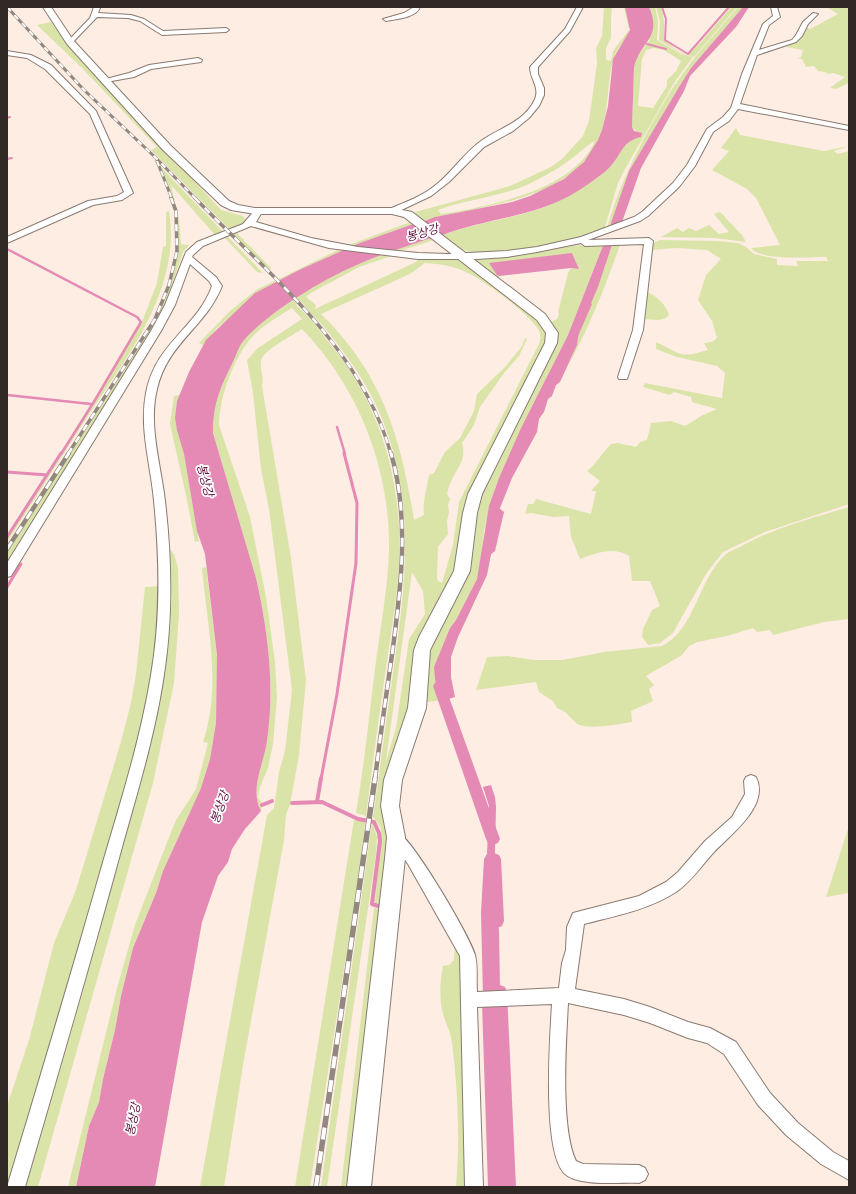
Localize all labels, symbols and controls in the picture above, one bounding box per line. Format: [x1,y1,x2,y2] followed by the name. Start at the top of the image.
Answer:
[404,219,442,244] water label: 봉상강
[194,462,219,500] water label: 봉상강
[206,787,233,825] water label: 봉상강
[121,1099,144,1137] water label: 봉상강

